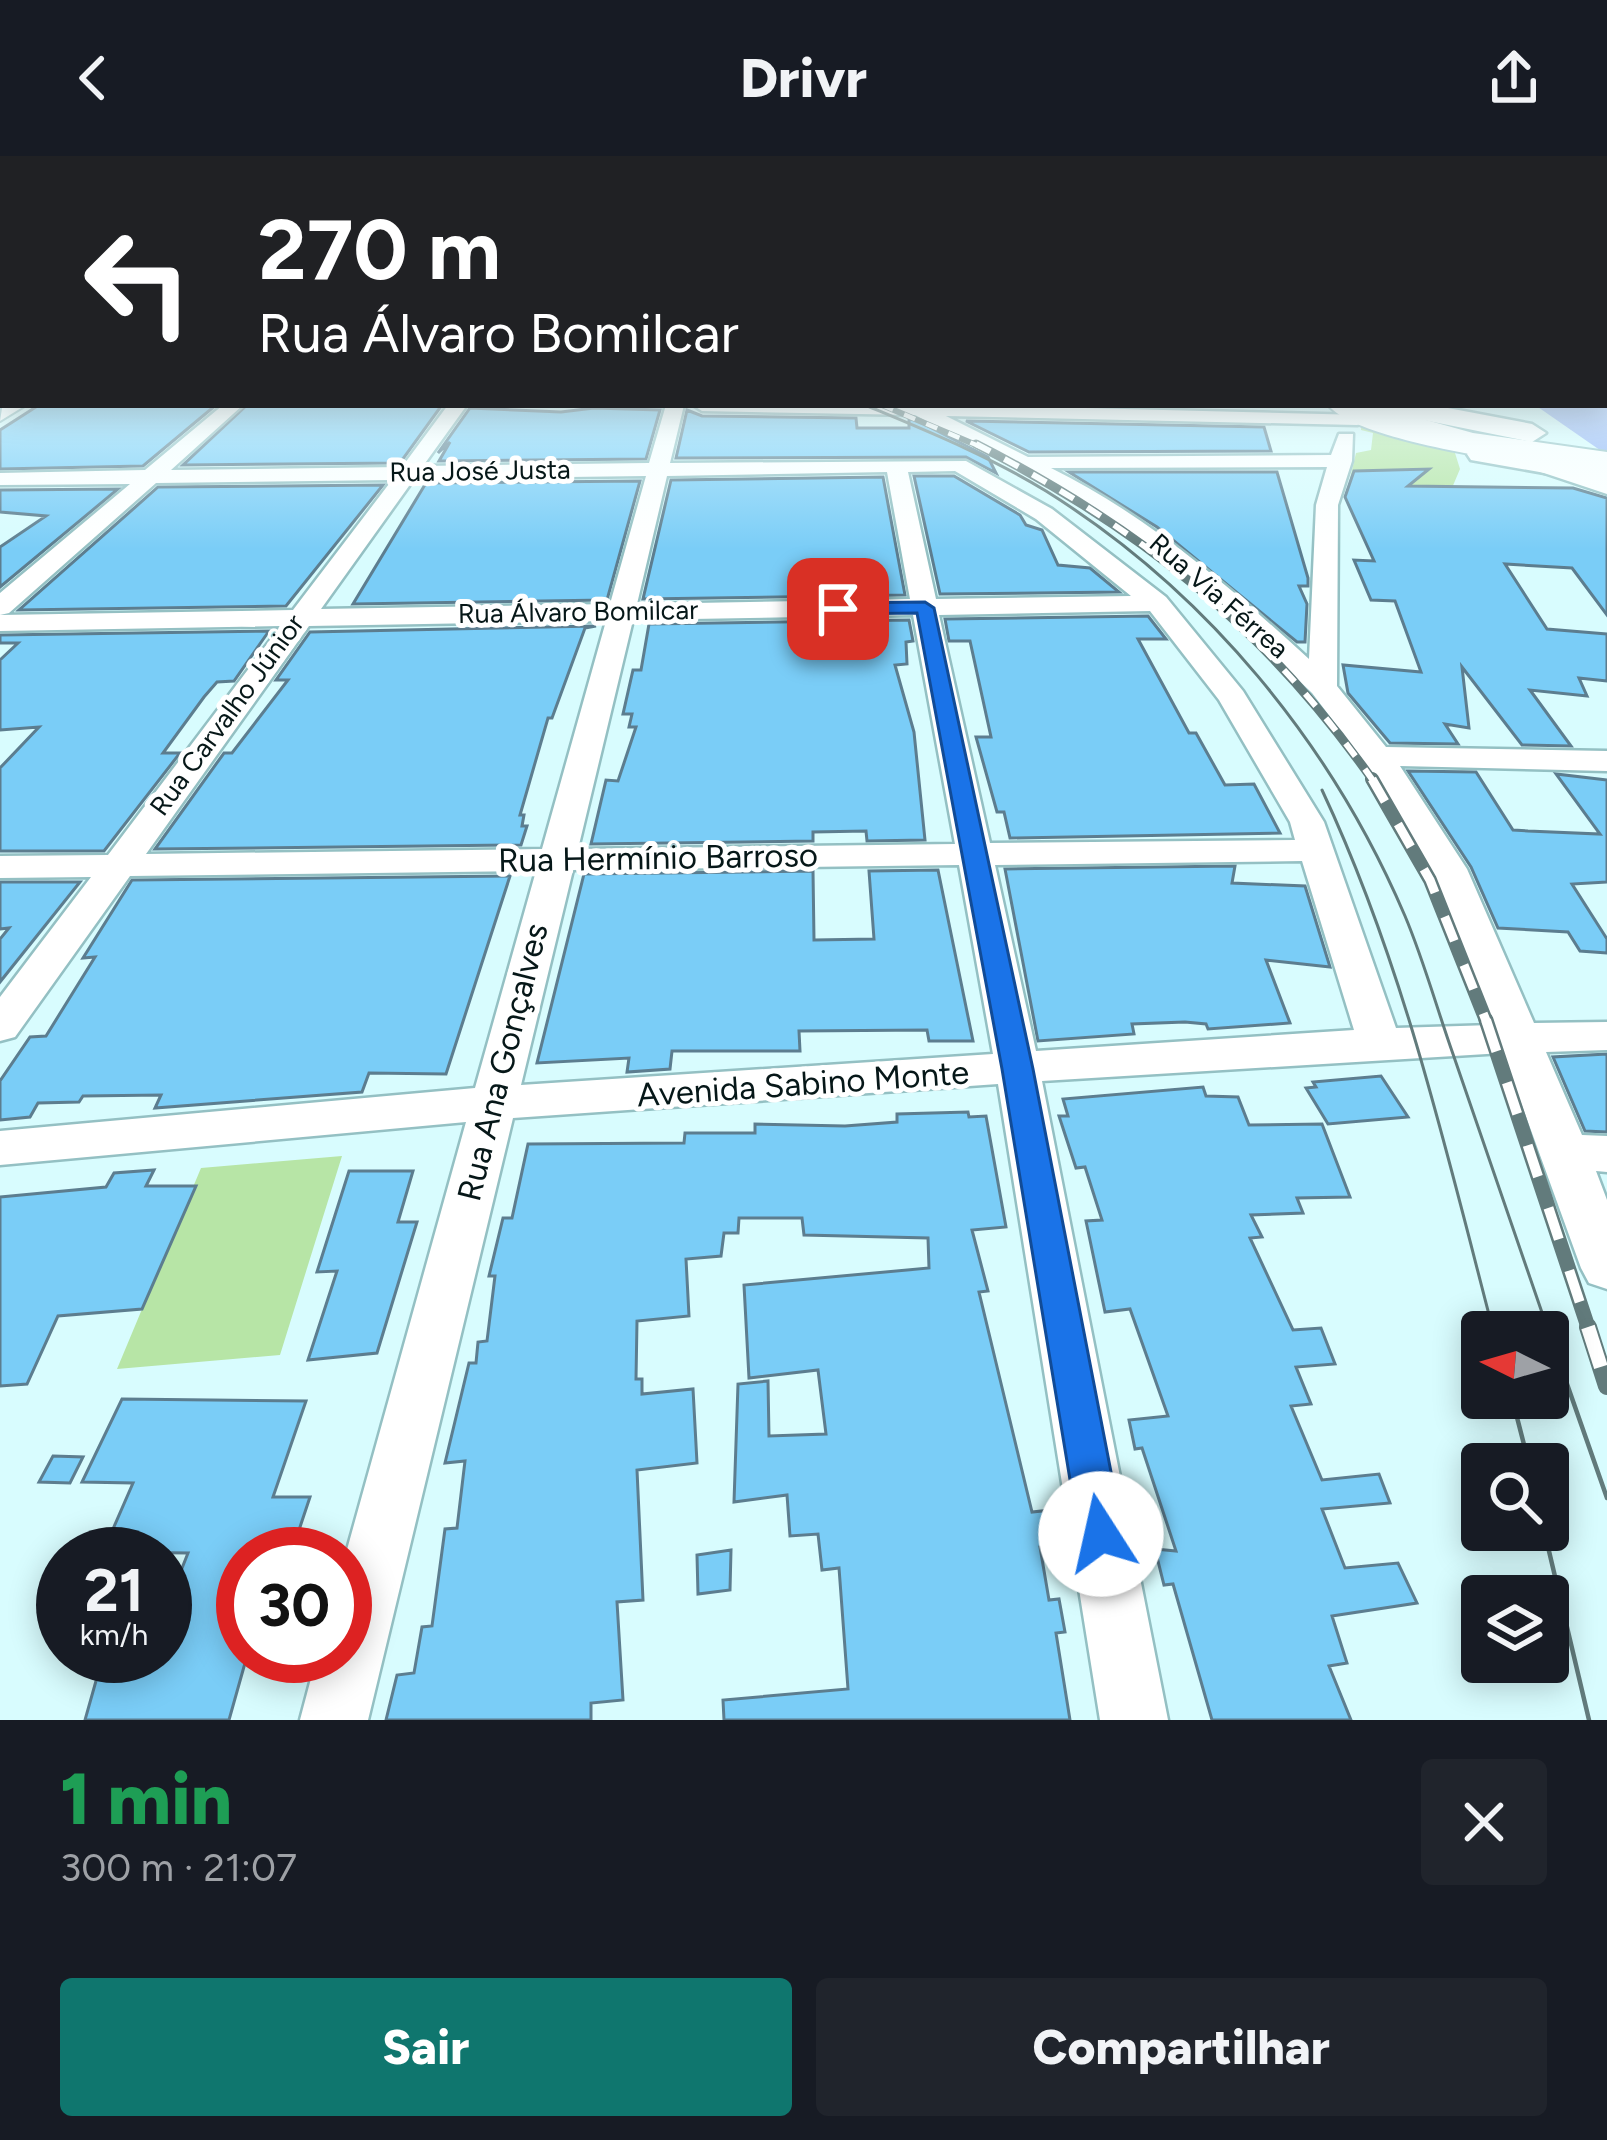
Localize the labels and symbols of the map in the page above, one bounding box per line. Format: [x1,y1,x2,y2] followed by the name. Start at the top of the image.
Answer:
[389,452,571,489] street label: Rua José Justa
[1143,526,1296,665] street label: Rua Via Férrea
[787,558,889,660] pin
[458,593,698,630] street label: Rua Álvaro Bomilcar
[143,608,311,822] street label: Rua Carvalho Júnior
[498,835,818,880] street label: Rua Hermínio Barroso
[449,919,556,1205] street label: Rua Ana Gonçalves
[636,1052,970,1115] street label: Avenida Sabino Monte
[1461,1311,1569,1419] north arrow
[1038,1471,1164,1597] position arrow
[216,1527,372,1683] speed limit sign: 30

